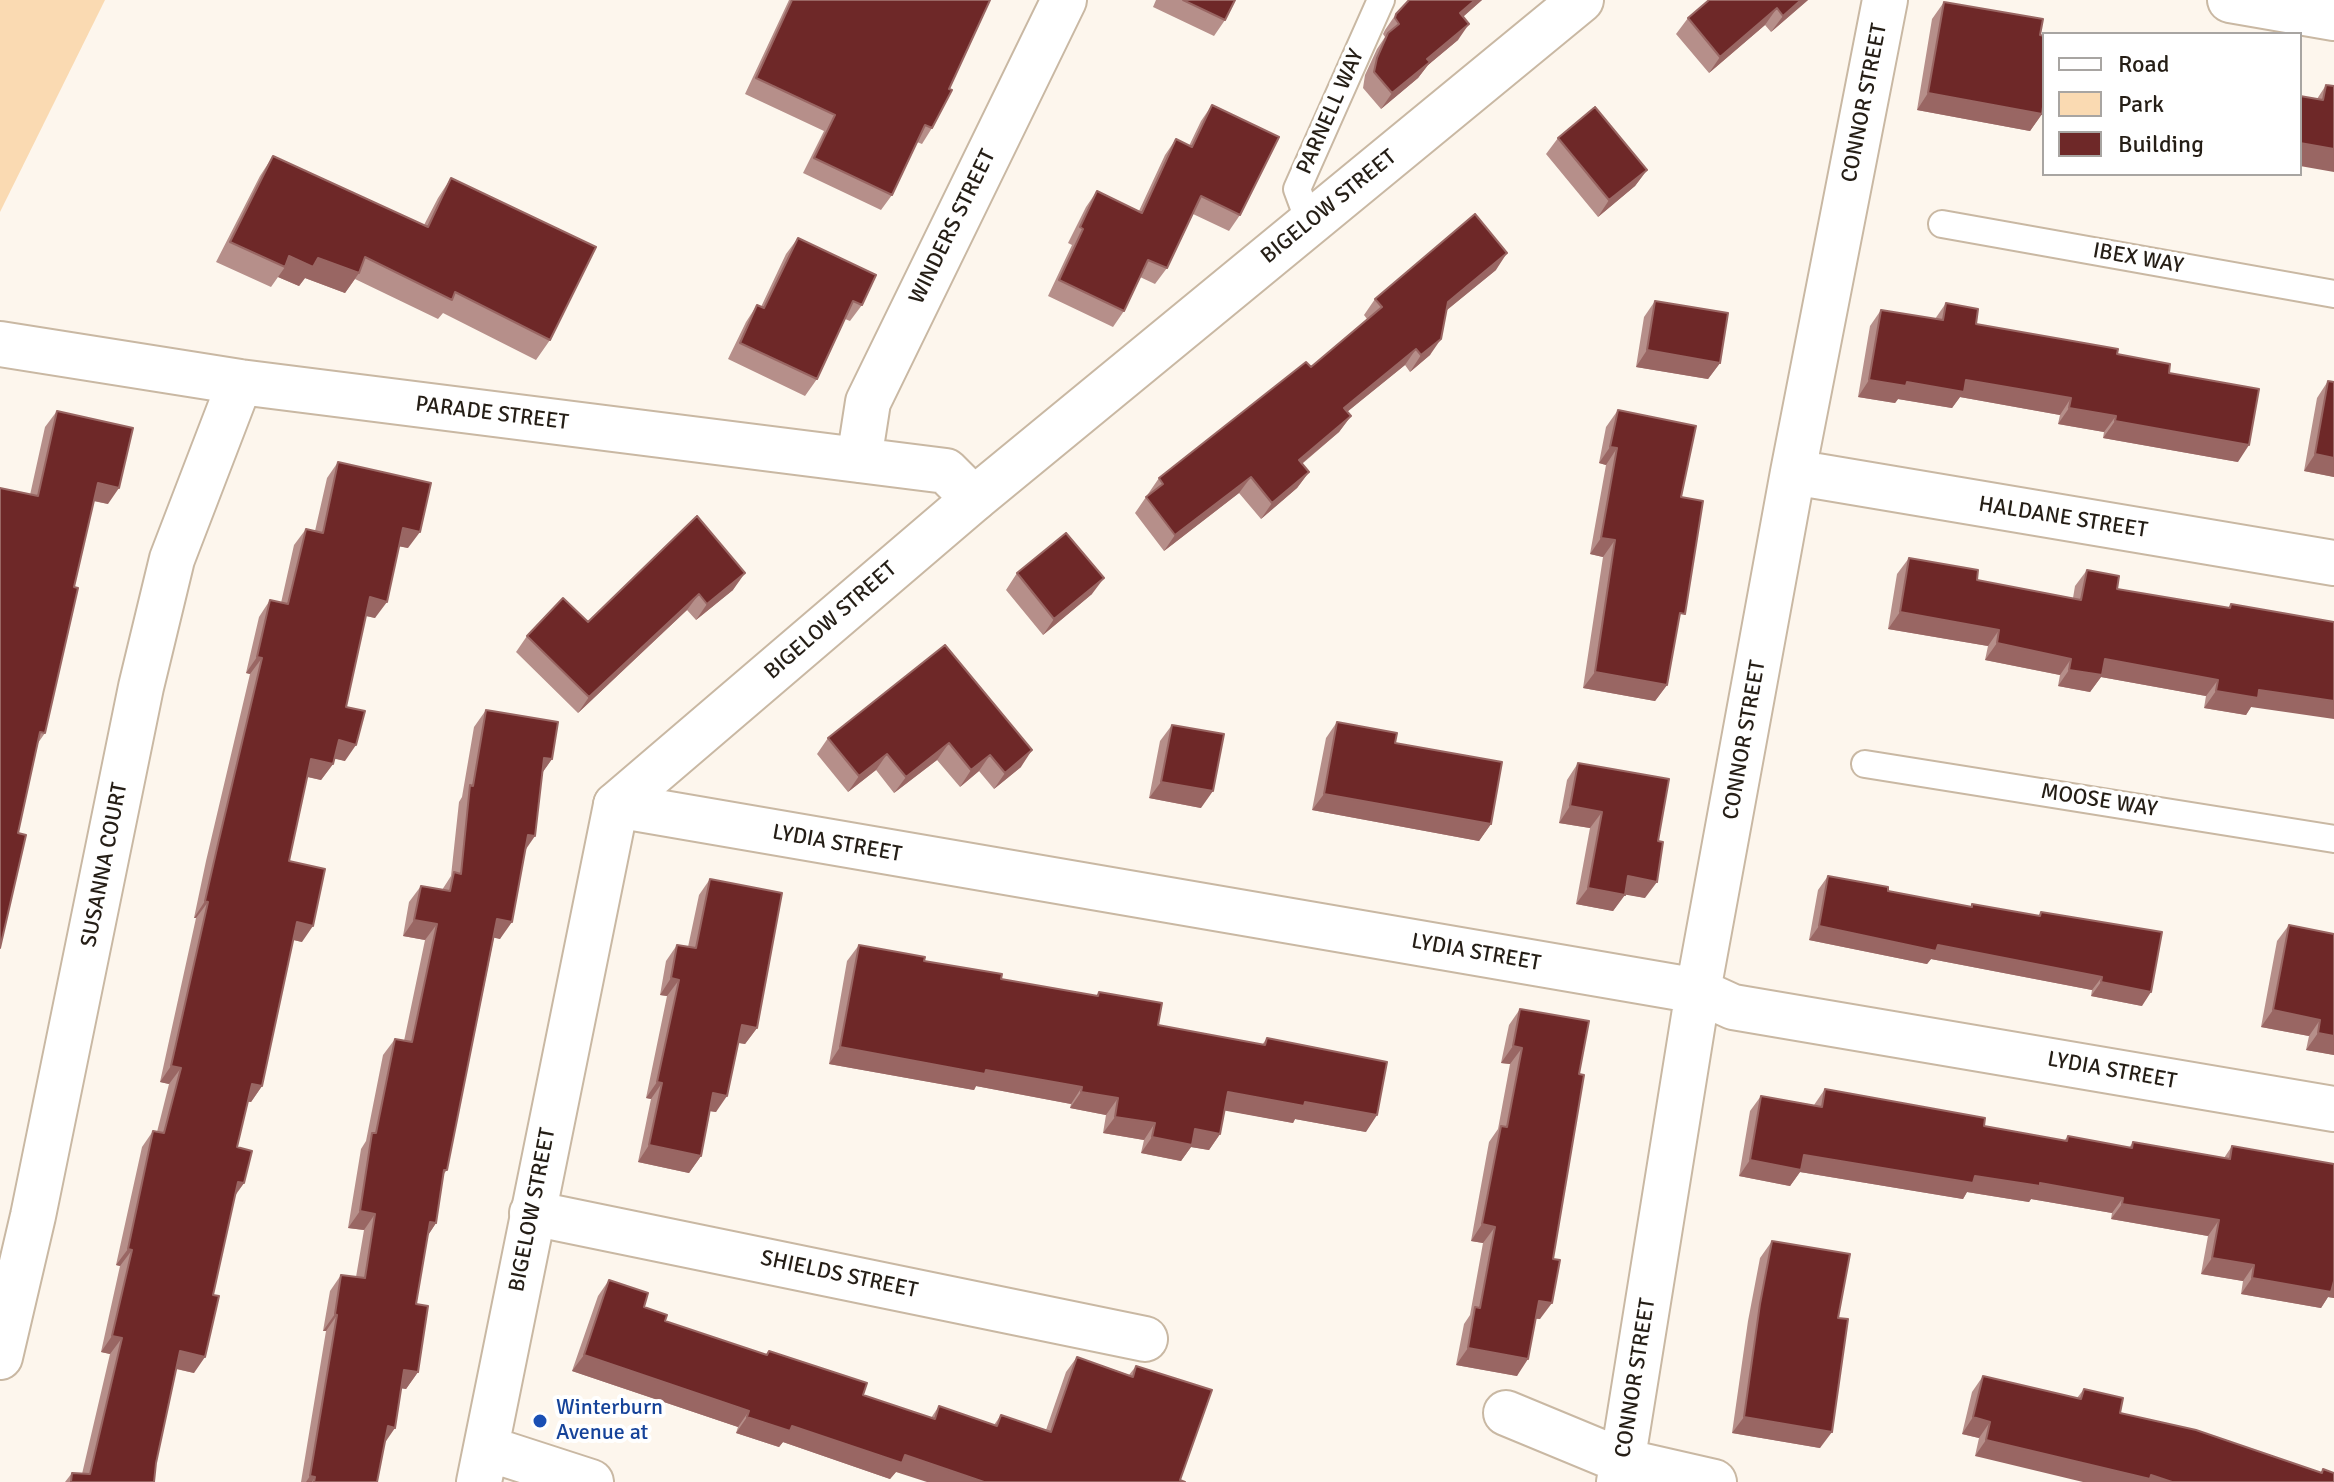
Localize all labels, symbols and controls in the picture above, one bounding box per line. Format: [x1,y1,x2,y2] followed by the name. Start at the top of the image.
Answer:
[1837,21,1893,185] street label: CONNOR STREET
[2042,32,2302,176] legend
[1292,45,1370,179] street label: PARNELL WAY
[2118,49,2169,79] text: Road
[2118,89,2164,119] text: Park
[2118,129,2204,159] text: Building
[1256,144,1402,270] street label: BIGELOW STREET
[904,145,1002,309] street label: WINDERS STREET
[2091,238,2185,280] street label: IBEX WAY
[414,392,570,436] street label: PARADE STREET
[1977,492,2149,544] street label: HALDANE STREET
[759,556,903,686] street label: BIGELOW STREET
[1718,658,1772,822] street label: CONNOR STREET
[2039,779,2159,823] street label: MOOSE WAY
[76,781,134,949] street label: SUSANNA COURT
[770,820,904,868] street label: LYDIA STREET
[1409,929,1543,977] street label: LYDIA STREET
[2045,1047,2179,1095] street label: LYDIA STREET
[504,1126,562,1294] street label: BIGELOW STREET
[758,1245,920,1305] street label: SHIELDS STREET
[1610,1296,1662,1460] street label: CONNOR STREET
[556,1395,663,1446] place label: Winterburn Avenue at
[531,1412,549,1430] marker: Winterburn Avenue at

